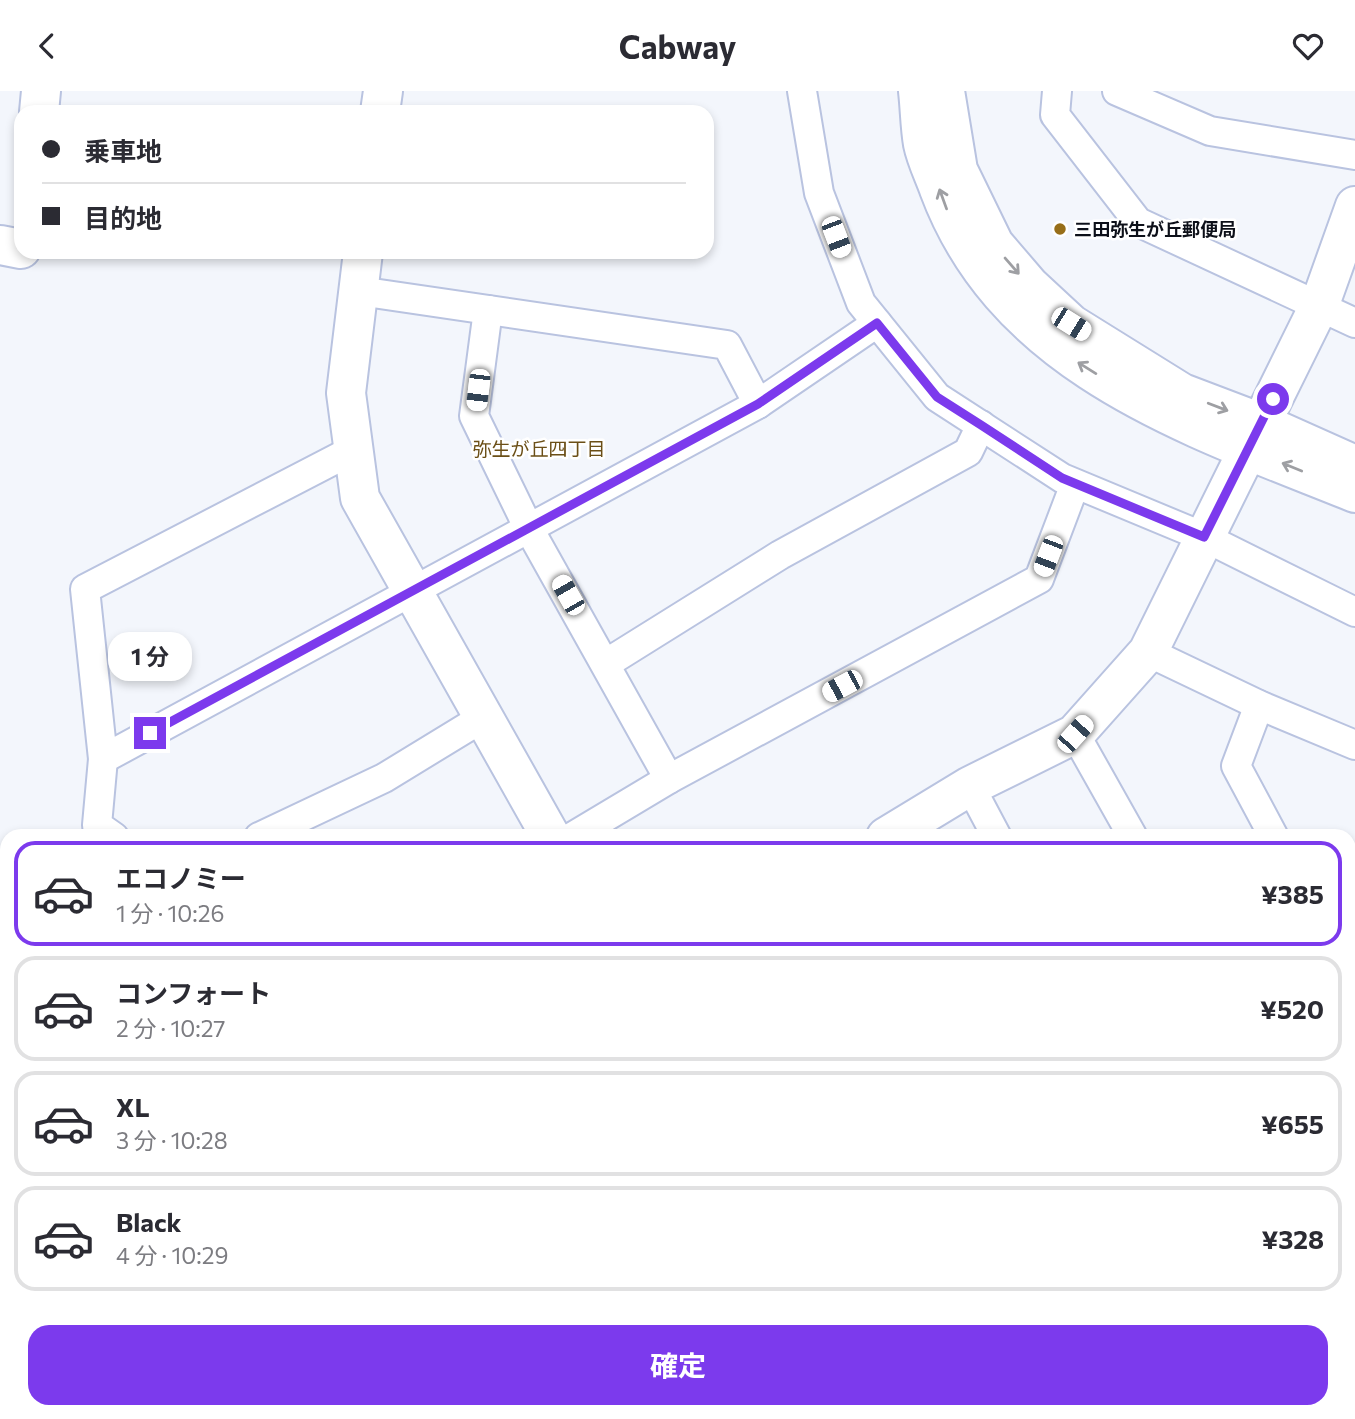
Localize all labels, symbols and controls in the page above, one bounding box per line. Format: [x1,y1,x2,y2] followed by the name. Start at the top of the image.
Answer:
[619,26,736,66] text: Cabway
[28,27,66,65] icon: back
[1289,27,1327,65] icon: heart
[84,135,162,166] text: 乗車地
[936,188,948,210] one-way arrow
[84,202,162,233] text: 目的地
[819,214,854,260] car
[1074,218,1236,240] place label: 三田弥生が丘郵便局
[1052,221,1068,237] marker: 三田弥生が丘郵便局
[1004,256,1020,274] one-way arrow
[1048,304,1095,344] car
[1078,361,1098,375] one-way arrow
[466,368,491,412] car
[1257,383,1289,415] route start
[1206,402,1228,414] one-way arrow
[472,437,606,460] district label: 弥生が丘四丁目
[1281,460,1303,473] one-way arrow
[1031,533,1066,579] car
[549,572,588,618] car
[108,631,192,681] callout: 1 分
[131,642,169,670] text: 1 分
[819,667,866,705] car
[1054,711,1097,757] car
[134,717,166,749] route end
[32,862,95,925] icon: car
[116,862,246,893] text: エコノミー
[1261,878,1324,909] text: ¥385
[116,899,224,927] text: 1 分 · 10:26
[32,977,95,1040] icon: car
[116,977,271,1008] text: コンフォート
[1260,993,1324,1024] text: ¥520
[116,1014,226,1042] text: 2 分 · 10:27
[116,1091,150,1122] text: XL
[32,1092,95,1155] icon: car
[1261,1108,1324,1139] text: ¥655
[116,1126,228,1154] text: 3 分 · 10:28
[116,1206,182,1237] text: Black
[32,1207,95,1270] icon: car
[1262,1223,1324,1254] text: ¥328
[116,1241,228,1269] text: 4 分 · 10:29
[28,1325,1328,1405] button: 確定

